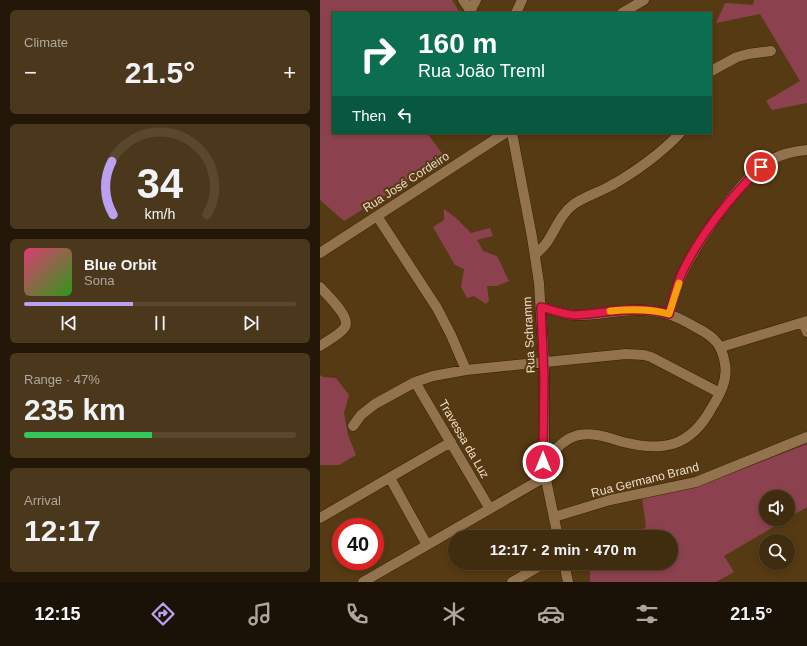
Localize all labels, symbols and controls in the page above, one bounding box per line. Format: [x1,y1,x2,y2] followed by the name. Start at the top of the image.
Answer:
[352,28,404,80] icon: right
[418,28,497,59] text: 160 m
[24,35,68,50] text: Climate
[125,56,195,89] text: 21.5°
[24,60,37,85] text: −
[283,60,296,85] text: +
[418,61,545,81] text: Rua João Treml
[394,104,416,126] icon: left
[352,107,386,124] text: Then
[360,149,452,215] street label: Rua José Cordeiro
[744,150,778,184] pin
[750,156,772,178] icon: arrive
[137,159,183,206] text: 34
[145,205,176,221] text: km/h
[84,256,157,273] text: Blue Orbit
[84,273,114,288] text: Sona
[520,296,538,374] street label: Rua Schramm
[58,312,80,334] icon: previous
[149,312,171,334] icon: pause
[240,312,262,334] icon: next
[24,372,100,387] text: Range · 47%
[24,393,126,426] text: 235 km
[436,397,492,481] street label: Travessa da Luz
[522,441,564,483] position arrow
[590,460,700,500] street label: Rua Germano Brand
[759,490,795,570] map controls
[759,490,795,526] button: sound
[24,493,61,508] text: Arrival
[24,514,101,547] text: 12:17
[332,518,384,570] speed limit sign: 40
[759,534,795,570] button: search
[490,541,636,558] text: 12:17 · 2 min · 470 m
[149,600,177,628] icon: directions
[246,600,274,628] icon: music
[343,600,371,628] icon: phone
[440,600,468,628] icon: climate
[537,600,565,628] icon: car
[633,600,661,628] icon: filters
[34,604,80,624] text: 12:15
[730,604,772,624] text: 21.5°

